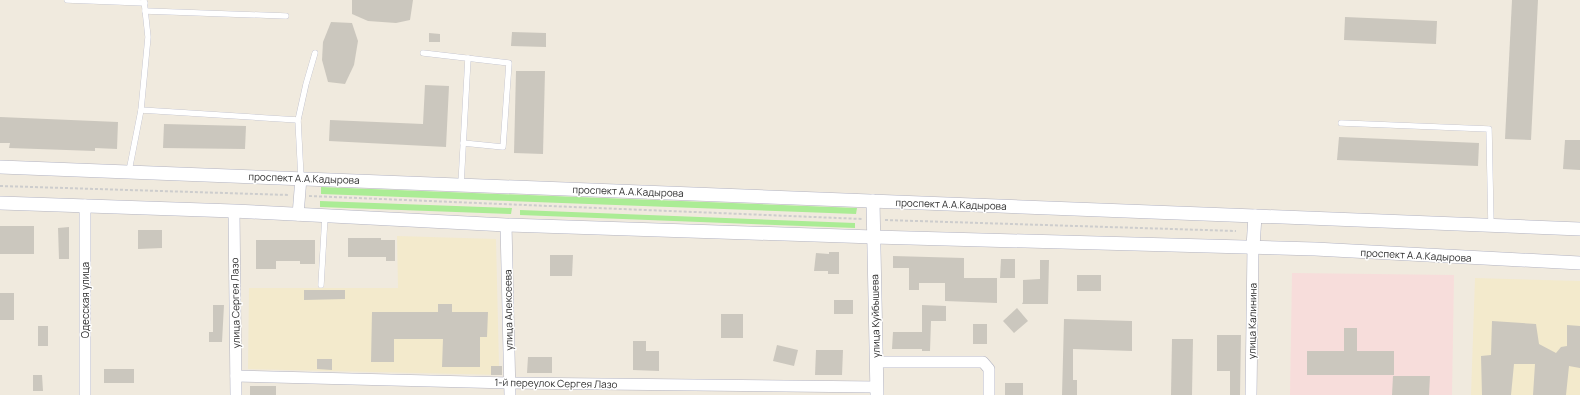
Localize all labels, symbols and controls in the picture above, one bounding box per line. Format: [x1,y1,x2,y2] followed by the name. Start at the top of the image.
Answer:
[248,169,360,187] street label: проспект А.А.Кадырова
[572,182,684,200] street label: проспект А.А.Кадырова
[895,195,1007,213] street label: проспект А.А.Кадырова
[1360,245,1472,265] street label: проспект А.А.Кадырова
[227,257,243,348] street label: улица Сергея Лазо
[78,262,92,338] street label: Одесская улица
[500,269,516,351] street label: улица Алексеева
[867,274,883,358] street label: улица Куйбышева
[1244,283,1260,359] street label: улица Калинина
[494,375,618,391] street label: 1-й переулок Сергея Лазо

